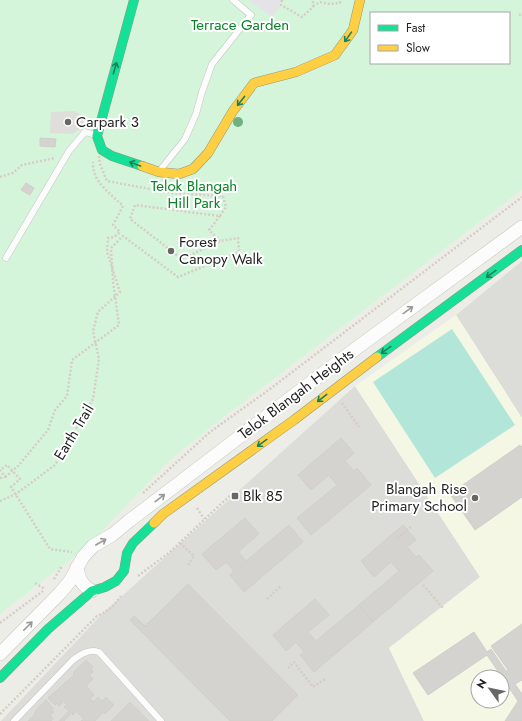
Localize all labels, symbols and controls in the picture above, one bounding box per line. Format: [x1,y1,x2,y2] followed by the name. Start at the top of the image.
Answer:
[370,12,510,64] legend
[191,14,289,36] park label: Terrace Garden
[406,19,425,37] text: Fast
[344,31,352,42] one-way arrow
[406,39,431,57] text: Slow
[112,61,119,74] one-way arrow
[237,95,245,106] one-way arrow
[76,111,139,133] place label: Carpark 3
[63,117,73,127] marker: Carpark 3
[130,160,142,168] one-way arrow
[151,175,237,214] park label: Telok Blangah Hill Park
[179,231,263,270] place label: Forest Canopy Walk
[166,246,176,256] marker: Forest Canopy Walk
[485,269,496,278] one-way arrow
[402,306,413,314] one-way arrow
[234,343,358,445] street label: Telok Blangah Heights
[380,346,391,354] one-way arrow
[317,394,328,402] one-way arrow
[49,400,99,464] street label: Earth Trail
[257,439,268,447] one-way arrow
[371,478,467,517] place label: Blangah Rise Primary School
[243,485,283,507] place label: Blk 85
[230,491,240,501] marker: Blk 85
[154,493,165,502] one-way arrow
[470,493,480,503] marker: Blangah Rise Primary School
[94,538,106,546] one-way arrow
[23,621,33,631] one-way arrow
[470,669,510,709] north arrow
[473,676,491,692] text: N

